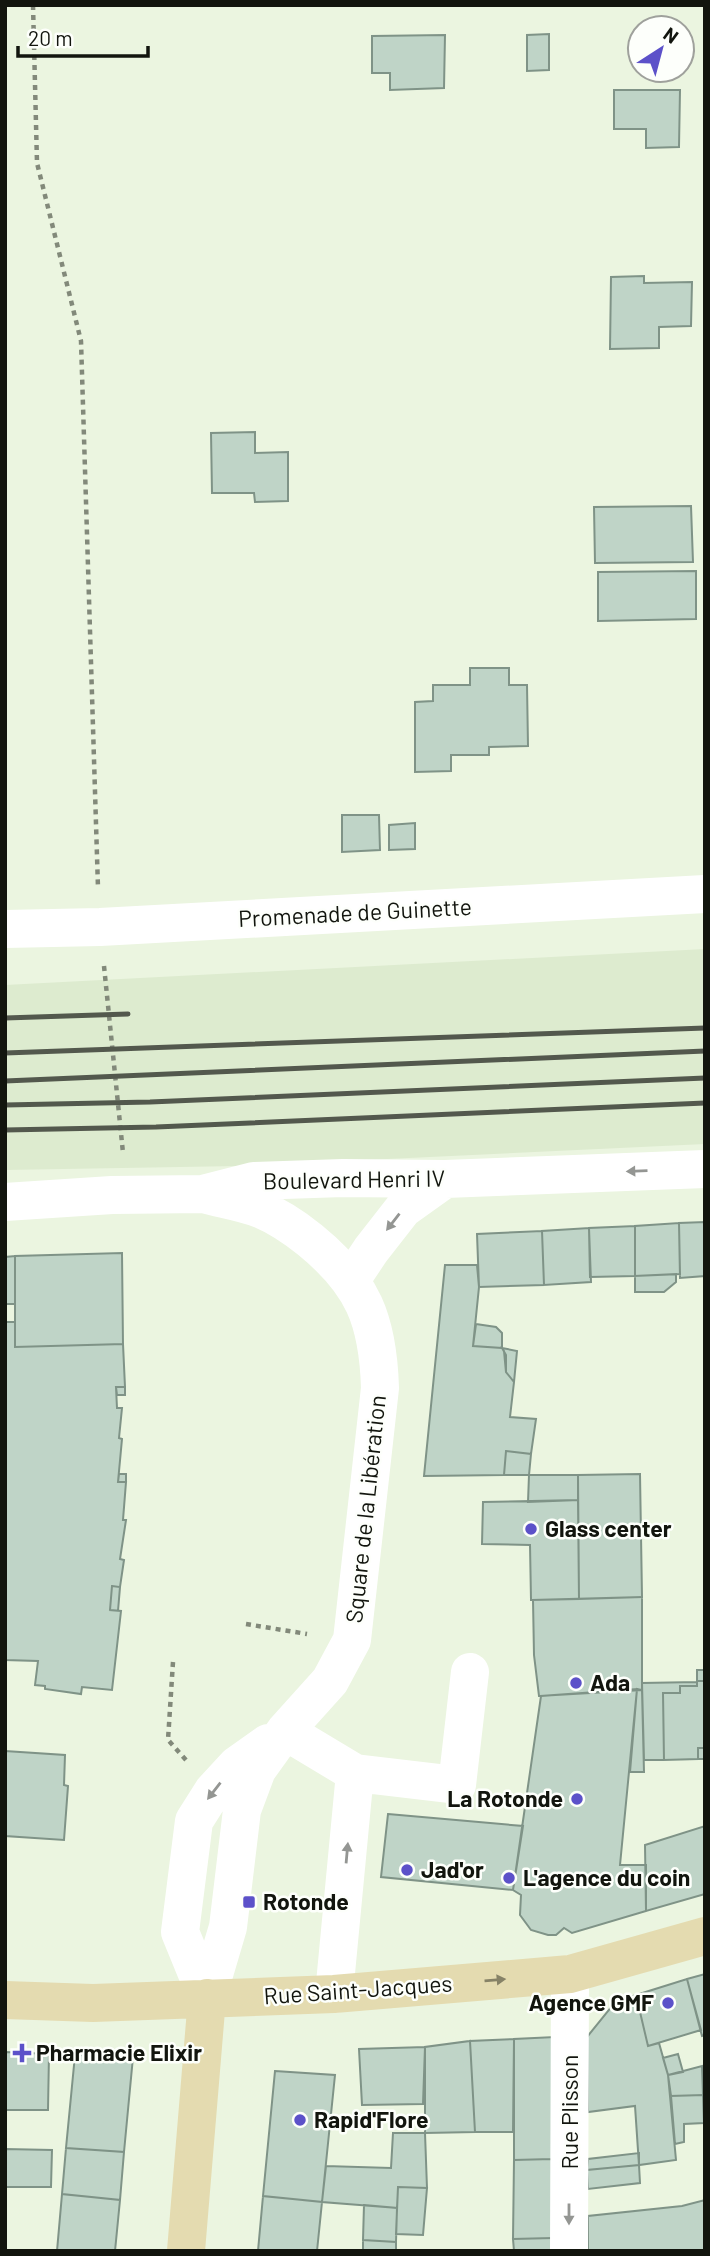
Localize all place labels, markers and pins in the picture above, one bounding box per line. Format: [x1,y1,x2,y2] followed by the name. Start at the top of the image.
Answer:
[545,1514,672,1542] place label: Glass center
[523,1521,539,1537] marker: Glass center
[590,1668,630,1696] place label: Ada
[568,1675,584,1691] marker: Ada
[447,1784,563,1812] place label: La Rotonde
[569,1791,585,1807] marker: La Rotonde
[421,1855,484,1883] place label: Jad'or
[399,1862,415,1878] marker: Jad'or
[523,1863,690,1891] place label: L'agence du coin
[501,1870,517,1886] marker: L'agence du coin
[263,1887,349,1915] place label: Rotonde
[241,1894,257,1910] marker: Rotonde
[528,1988,654,2016] place label: Agence GMF
[660,1995,676,2011] marker: Agence GMF
[36,2038,202,2066] place label: Pharmacie Elixir
[14,2045,30,2061] marker: Pharmacie Elixir
[314,2105,428,2133] place label: Rapid'Flore
[292,2112,308,2128] marker: Rapid'Flore

